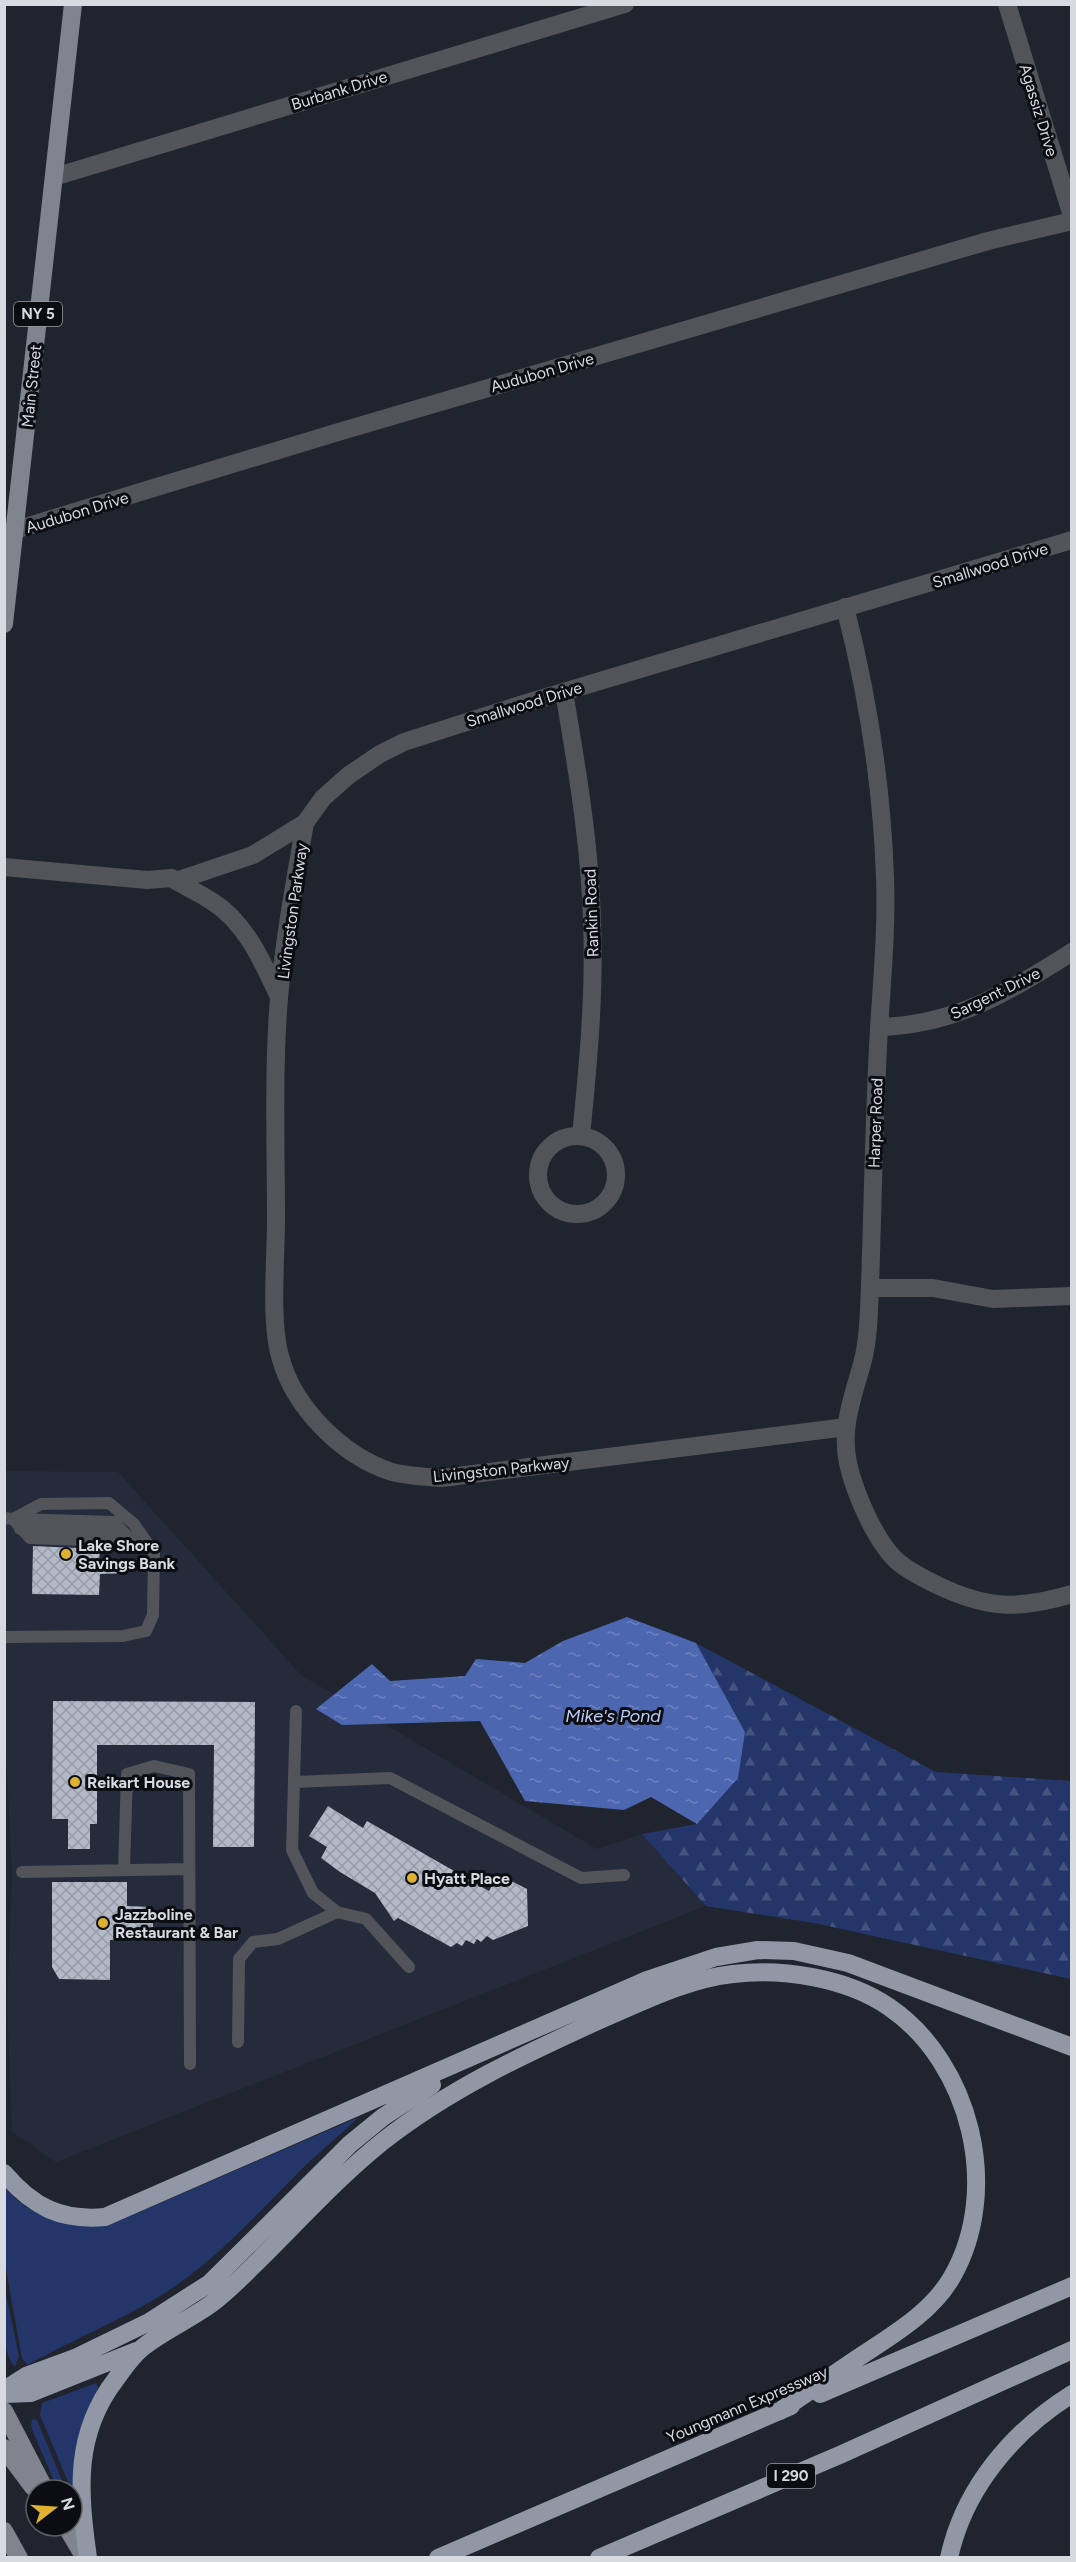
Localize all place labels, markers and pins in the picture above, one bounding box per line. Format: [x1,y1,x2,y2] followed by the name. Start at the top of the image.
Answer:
[78,1536,175,1573] place label: Lake Shore Savings Bank
[59,1547,73,1561] marker: Lake Shore Savings Bank
[87,1773,190,1792] place label: Reikart House
[68,1775,82,1789] marker: Reikart House
[424,1869,510,1888] place label: Hyatt Place
[405,1871,419,1885] marker: Hyatt Place
[115,1905,238,1942] place label: Jazzboline Restaurant & Bar
[96,1916,110,1930] marker: Jazzboline Restaurant & Bar

